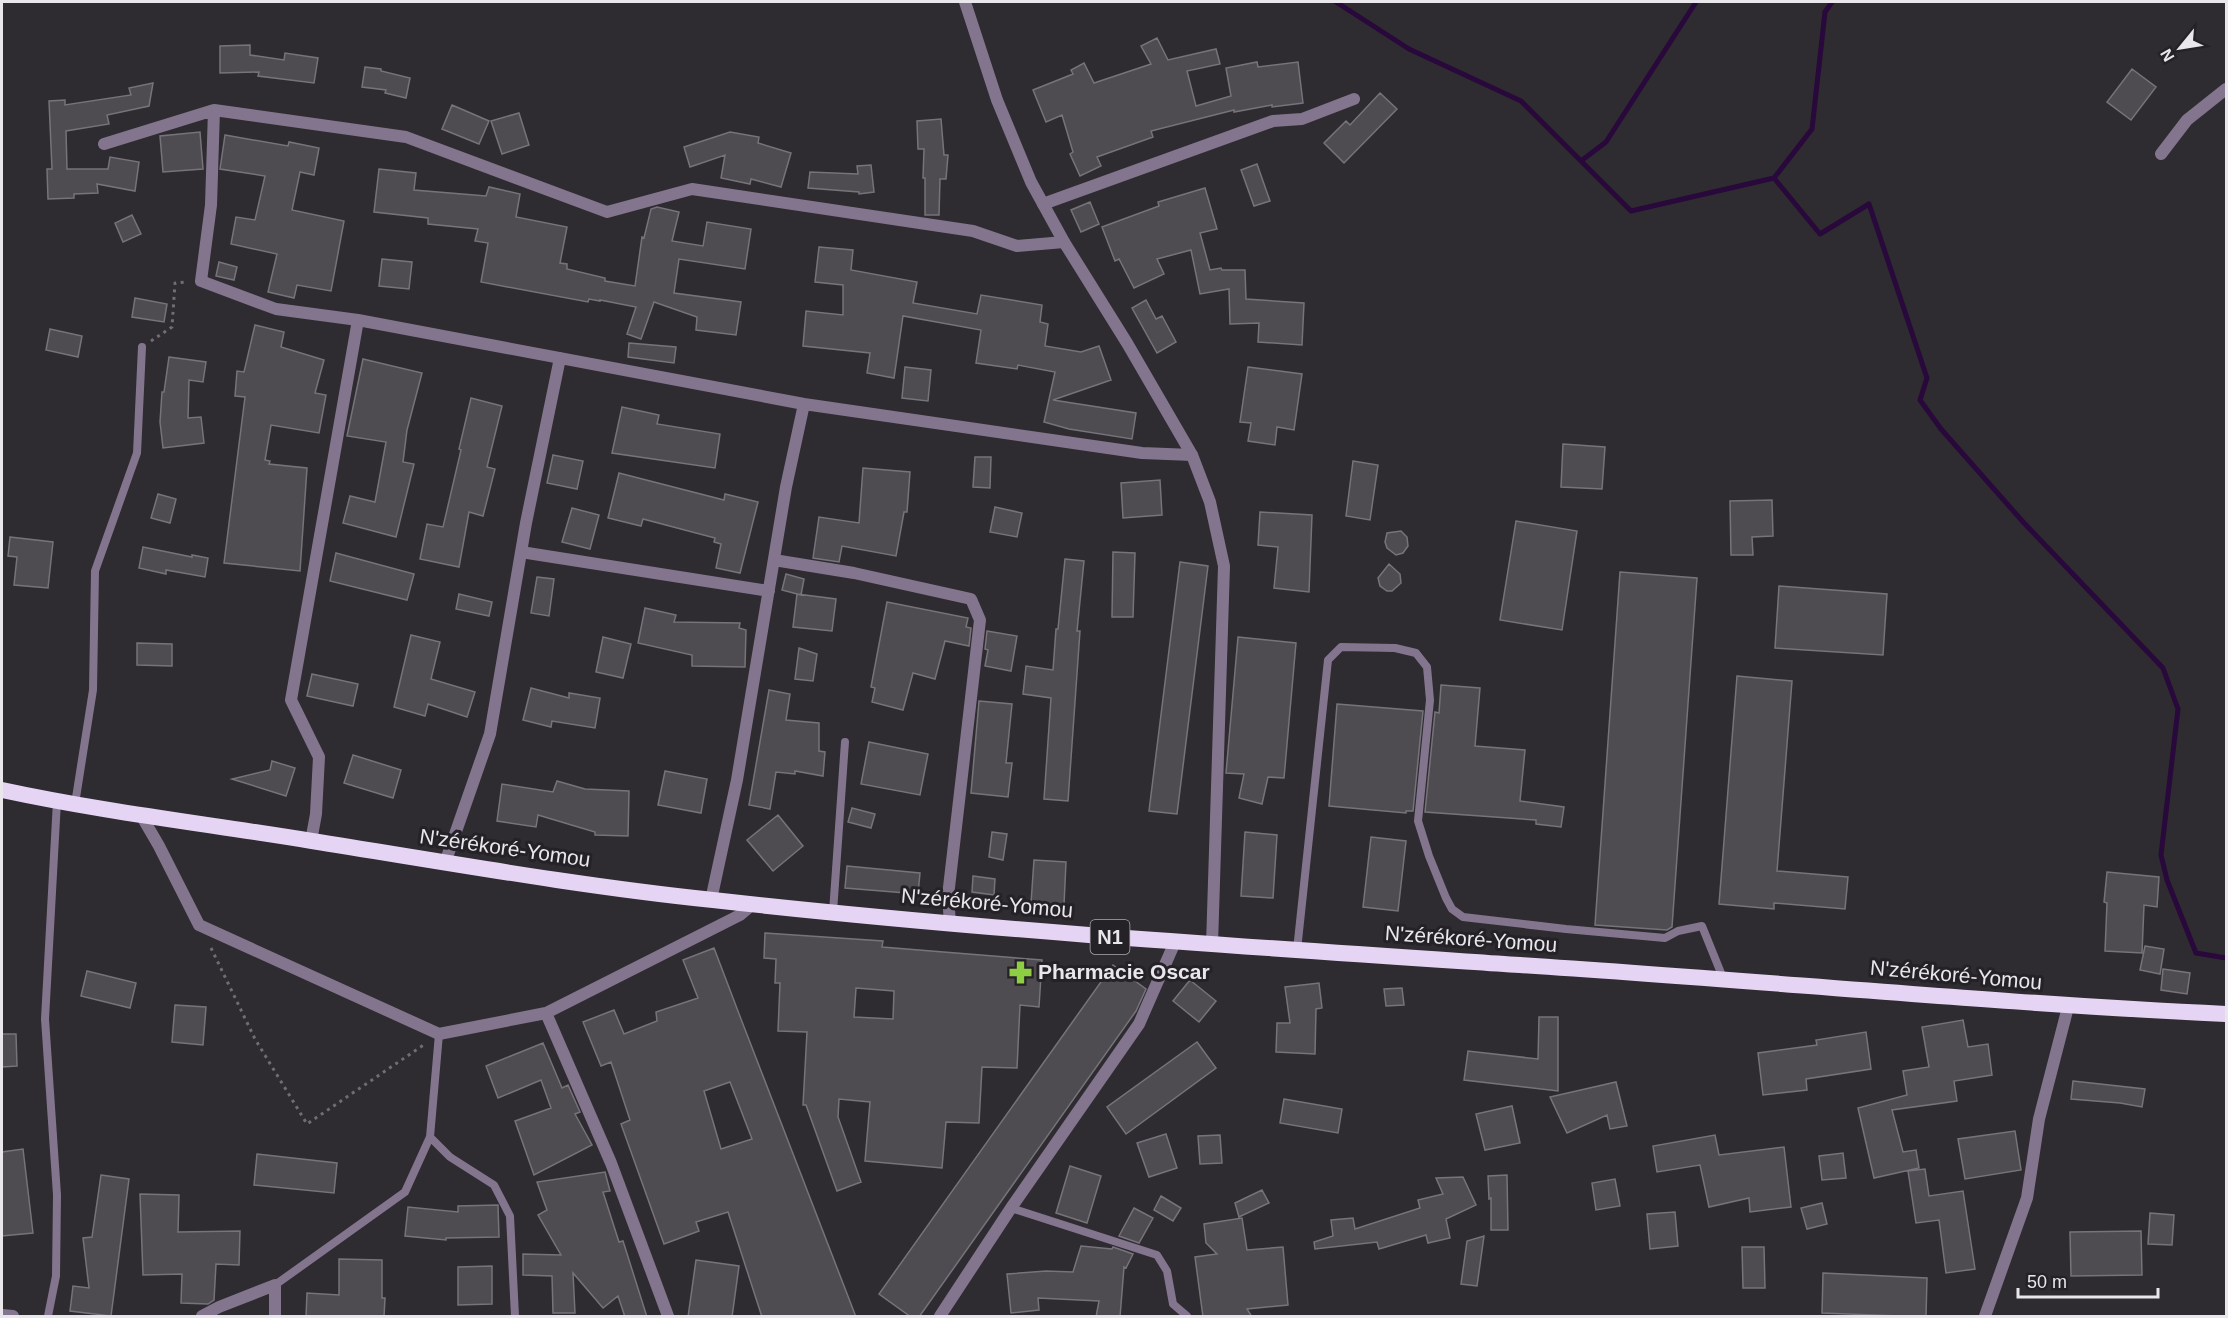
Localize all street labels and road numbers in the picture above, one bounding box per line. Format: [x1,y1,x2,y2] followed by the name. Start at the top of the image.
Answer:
[418,824,592,871] street label: N'zérékoré-Yomou
[900,884,1074,921] street label: N'zérékoré-Yomou
[1090,920,1130,954] road number: N1
[1384,921,1558,956] street label: N'zérékoré-Yomou
[1869,956,2043,993] street label: N'zérékoré-Yomou

